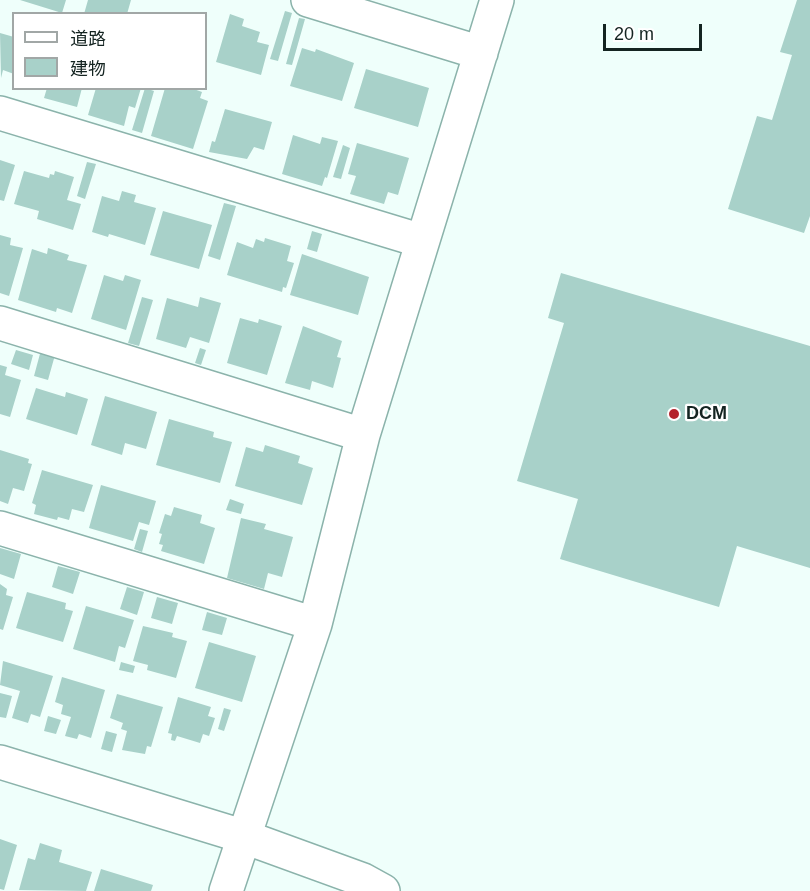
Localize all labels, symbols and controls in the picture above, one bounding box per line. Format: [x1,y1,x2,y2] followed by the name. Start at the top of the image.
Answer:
[12,12,207,90] legend
[606,12,705,50] scale bar
[614,24,654,44] text: 20 m
[70,29,106,49] text: 道路
[70,59,106,79] text: 建物
[686,403,727,425] place label: DCM
[667,407,681,421] marker: DCM

